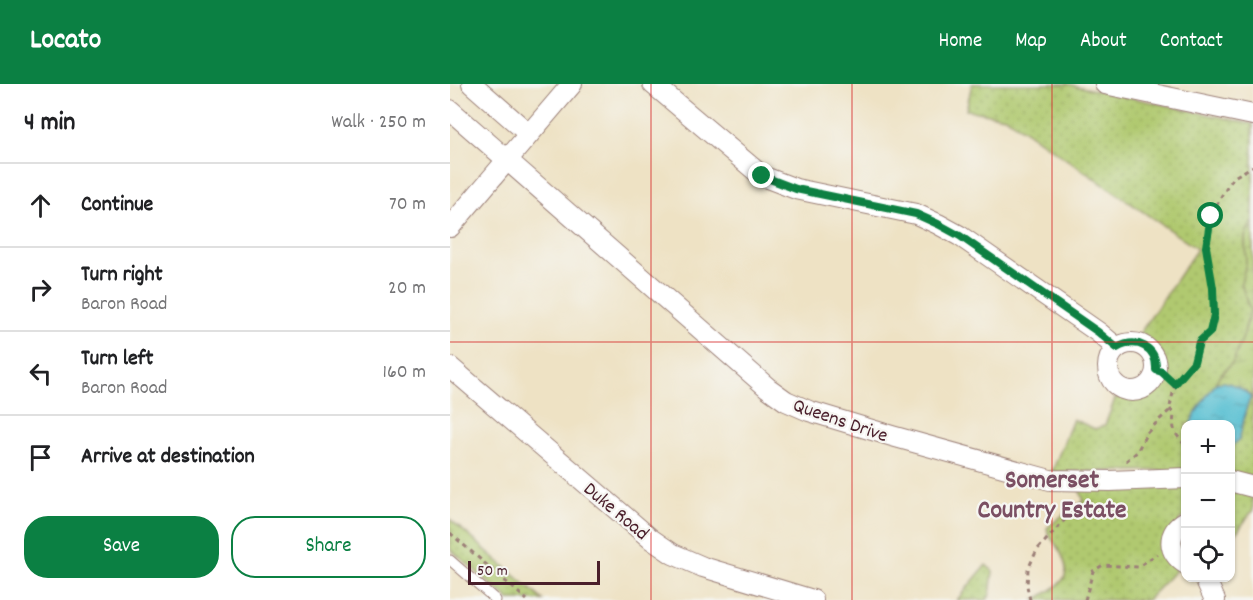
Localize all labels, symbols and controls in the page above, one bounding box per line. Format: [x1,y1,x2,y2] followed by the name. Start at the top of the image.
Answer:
[30,22,101,62] text: Locato
[938,27,982,57] text: Home
[1015,27,1047,57] text: Map
[1080,27,1127,57] text: About
[1160,27,1223,57] text: Contact
[24,105,75,142] text: 4 min
[331,109,426,137] text: Walk · 250 m
[748,162,774,188] route end
[24,189,57,222] icon: ahead
[81,190,153,221] text: Continue
[389,191,426,219] text: 70 m
[1197,202,1223,228] route start
[81,260,163,291] text: Turn right
[24,273,57,306] icon: right
[388,275,426,303] text: 20 m
[81,291,167,319] text: Baron Road
[81,344,153,375] text: Turn left
[24,357,57,390] icon: left
[383,359,426,387] text: 160 m
[81,375,167,403] text: Baron Road
[789,393,891,451] street label: Queens Drive
[1181,420,1235,582] map controls
[1181,420,1235,474] button: +
[24,441,57,474] icon: arrive
[81,442,255,473] text: Arrive at destination
[978,463,1126,530] district label: Somerset Country Estate
[1181,474,1235,528] button: −
[576,477,654,548] street label: Duke Road
[24,516,219,578] button: Save
[231,516,426,578] button: Share
[1181,528,1235,582] button: locate
[468,558,600,586] scale bar
[477,560,508,583] text: 50 m

